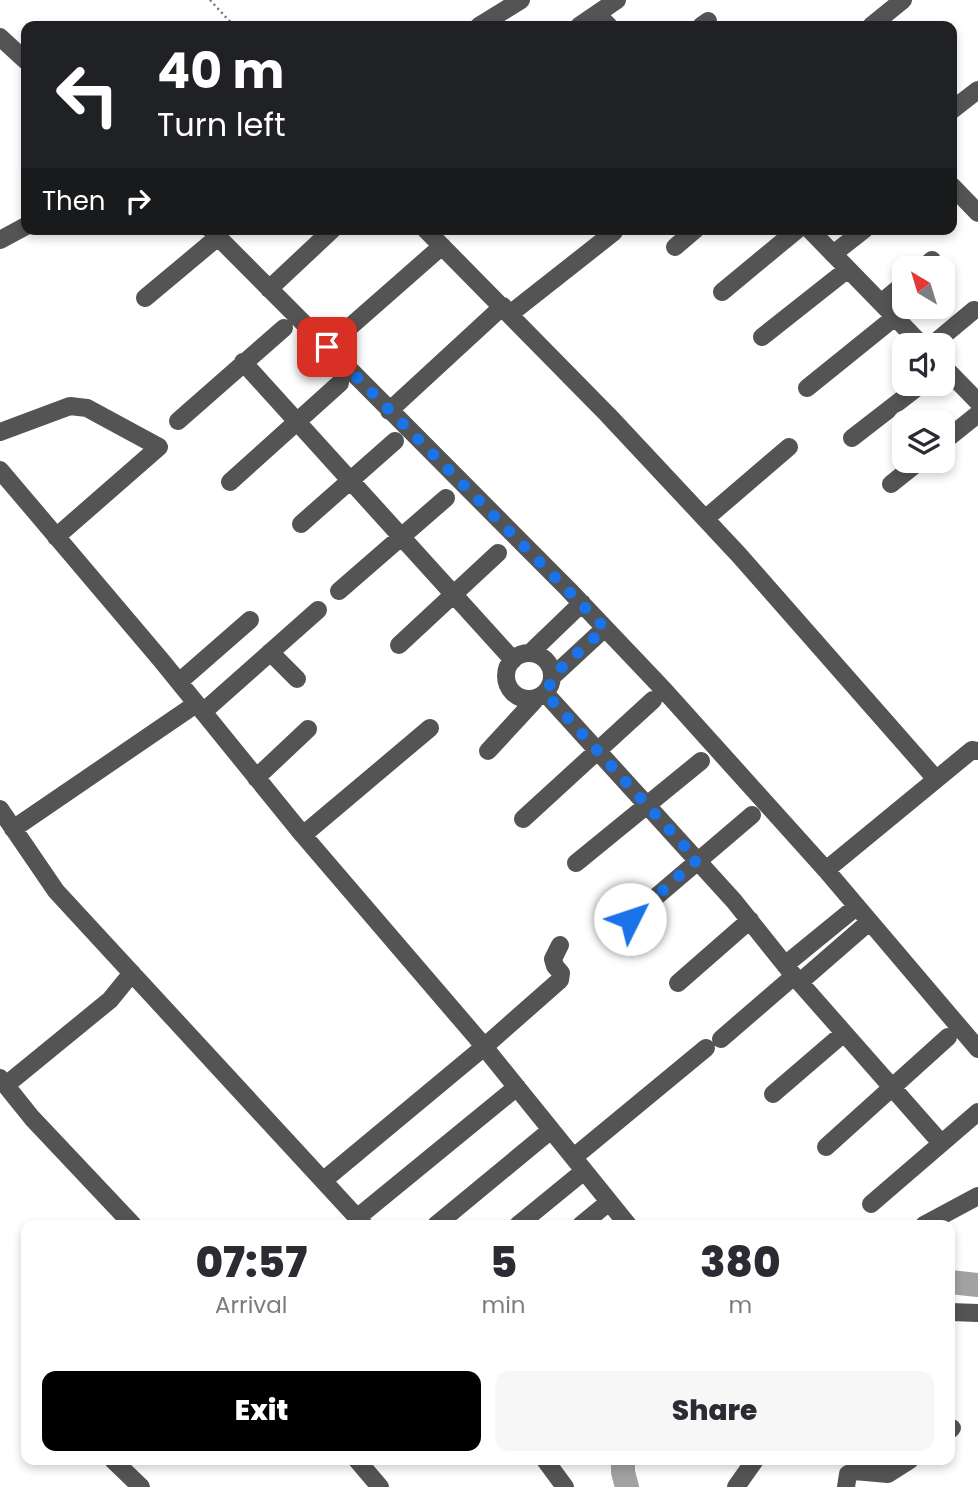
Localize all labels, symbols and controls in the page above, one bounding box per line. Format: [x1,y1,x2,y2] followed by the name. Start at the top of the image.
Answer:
[157,37,284,105] text: 40 m
[42,49,133,140] icon: left
[157,102,286,147] text: Turn left
[119,182,157,220] icon: right
[42,183,105,219] text: Then
[892,256,956,318] north arrow
[892,256,955,473] map controls
[297,317,357,377] pin
[308,328,346,366] icon: arrive
[892,333,955,396] button: sound
[892,410,955,473] button: layers
[593,882,667,956] position arrow
[195,1233,307,1292] text: 07:57
[490,1233,517,1292] text: 5
[700,1233,781,1292] text: 380
[215,1289,287,1321] text: Arrival
[481,1289,526,1321] text: min
[728,1289,752,1321] text: m
[42,1371,481,1451] button: Exit
[495,1371,934,1451] button: Share

